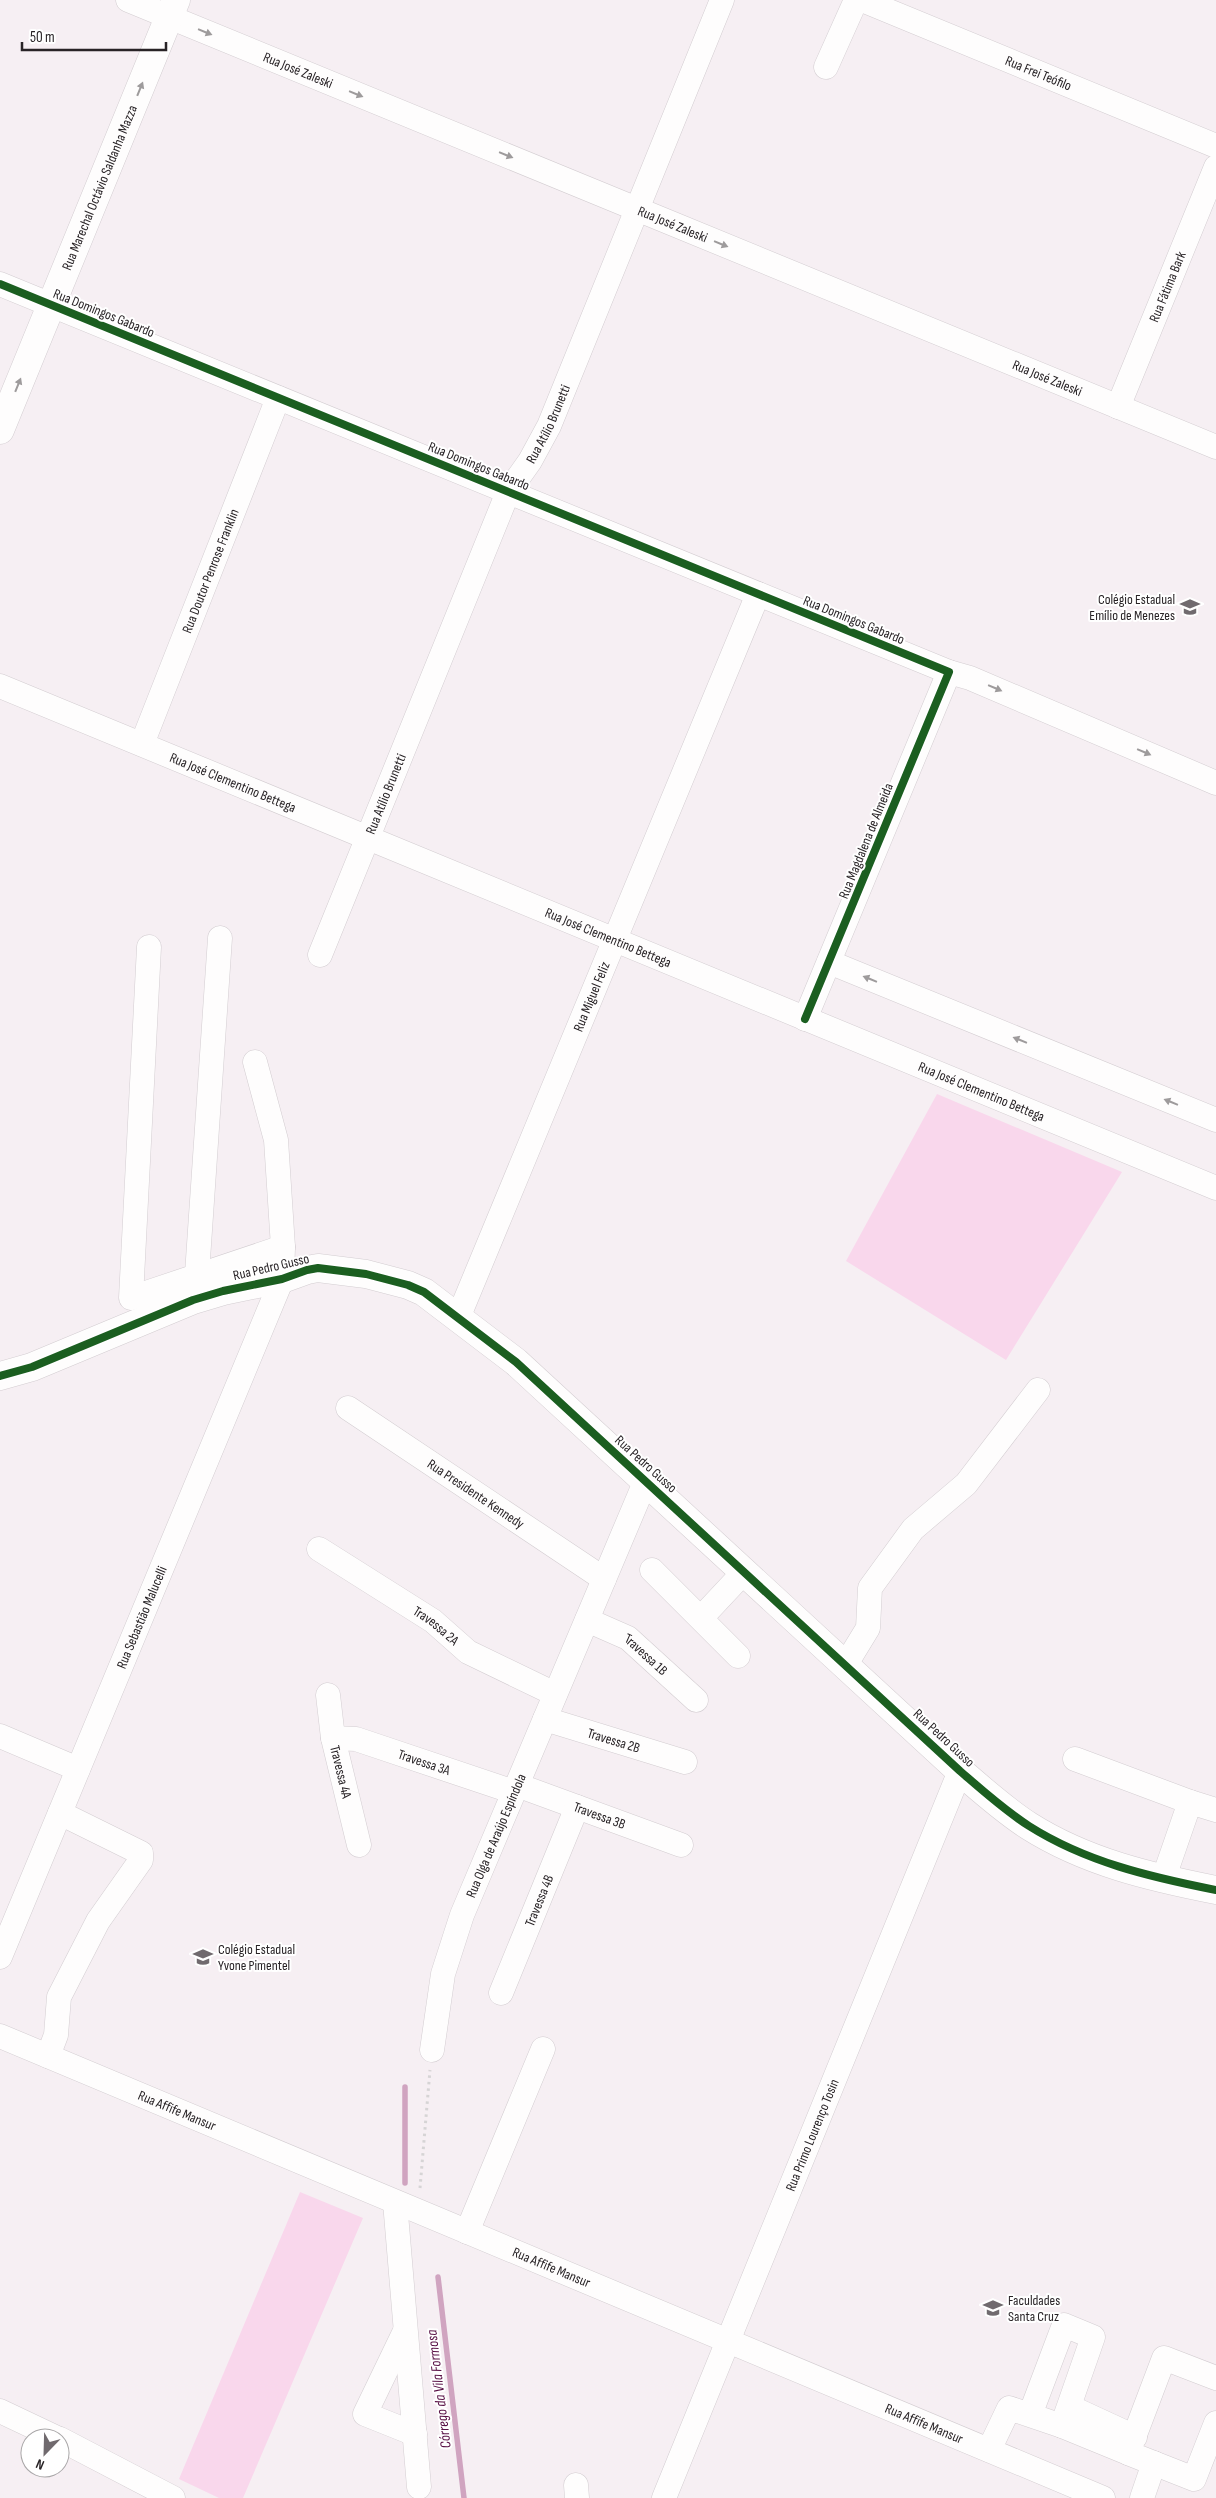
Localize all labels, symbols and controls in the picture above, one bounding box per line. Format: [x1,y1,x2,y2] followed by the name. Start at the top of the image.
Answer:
[22,20,166,52] scale bar
[30,28,55,47] text: 50 m
[198,29,213,36] one-way arrow
[261,48,336,92] street label: Rua José Zaleski
[1003,52,1074,94] street label: Rua Frei Teófilo
[136,82,144,96] one-way arrow
[349,90,363,98] one-way arrow
[58,102,141,273] street label: Rua Marechal Octávio Saldanha Mazza
[499,152,513,160] one-way arrow
[635,202,710,246] street label: Rua José Zaleski
[714,240,729,248] one-way arrow
[1145,248,1189,325] street label: Rua Fátima Bark
[51,285,157,341] street label: Rua Domingos Gabardo
[1010,356,1085,400] street label: Rua José Zaleski
[15,378,23,392] one-way arrow
[522,382,573,466] street label: Rua Atílio Brunetti
[426,438,532,494] street label: Rua Domingos Gabardo
[178,506,242,636] street label: Rua Doutor Penrose Franklin
[1089,591,1175,624] place label: Colégio Estadual Emílio de Menezes
[801,592,907,648] street label: Rua Domingos Gabardo
[1179,596,1201,618] school or university icon: Colégio Estadual Emílio de Menezes
[988,685,1002,693] one-way arrow
[167,749,299,816] street label: Rua José Clementino Bettega
[1137,749,1151,757] one-way arrow
[362,751,409,837] street label: Rua Atílio Brunetti
[835,781,897,901] street label: Rua Magdalena de Almeida
[543,903,674,971] street label: Rua José Clementino Bettega
[569,959,613,1034] street label: Rua Miguel Feliz
[862,975,877,983] one-way arrow
[1013,1036,1027,1044] one-way arrow
[916,1058,1047,1125] street label: Rua José Clementino Bettega
[1164,1097,1178,1105] one-way arrow
[231,1250,311,1284] street label: Rua Pedro Gusso
[611,1432,681,1496] street label: Rua Pedro Gusso
[424,1455,528,1532] street label: Rua Presidente Kennedy
[112,1563,170,1671] street label: Rua Sebastião Malucelli
[410,1602,463,1649] street label: Travessa 2A
[622,1629,671,1679] street label: Travessa 1B
[910,1705,978,1771] street label: Rua Pedro Gusso
[585,1724,642,1756] street label: Travessa 2B
[327,1743,356,1801] street label: Travessa 4A
[396,1745,454,1779] street label: Travessa 3A
[462,1771,529,1900] street label: Rua Olga de Araújo Espíndola
[571,1798,628,1833] street label: Travessa 3B
[521,1872,557,1929] street label: Travessa 4B
[218,1941,295,1974] place label: Colégio Estadual Yvone Pimentel
[192,1946,214,1968] school or university icon: Colégio Estadual Yvone Pimentel
[781,2076,842,2193] street label: Rua Primo Lourenço Tosin
[136,2086,219,2134] street label: Rua Affife Mansur
[510,2243,593,2291] street label: Rua Affife Mansur
[1008,2292,1060,2325] place label: Faculdades Santa Cruz
[982,2297,1004,2319] school or university icon: Faculdades Santa Cruz
[422,2329,456,2449] water label: Córrego da Vila Formosa
[883,2399,966,2447] street label: Rua Affife Mansur
[20,2428,70,2478] north arrow
[33,2455,47,2474] text: N

